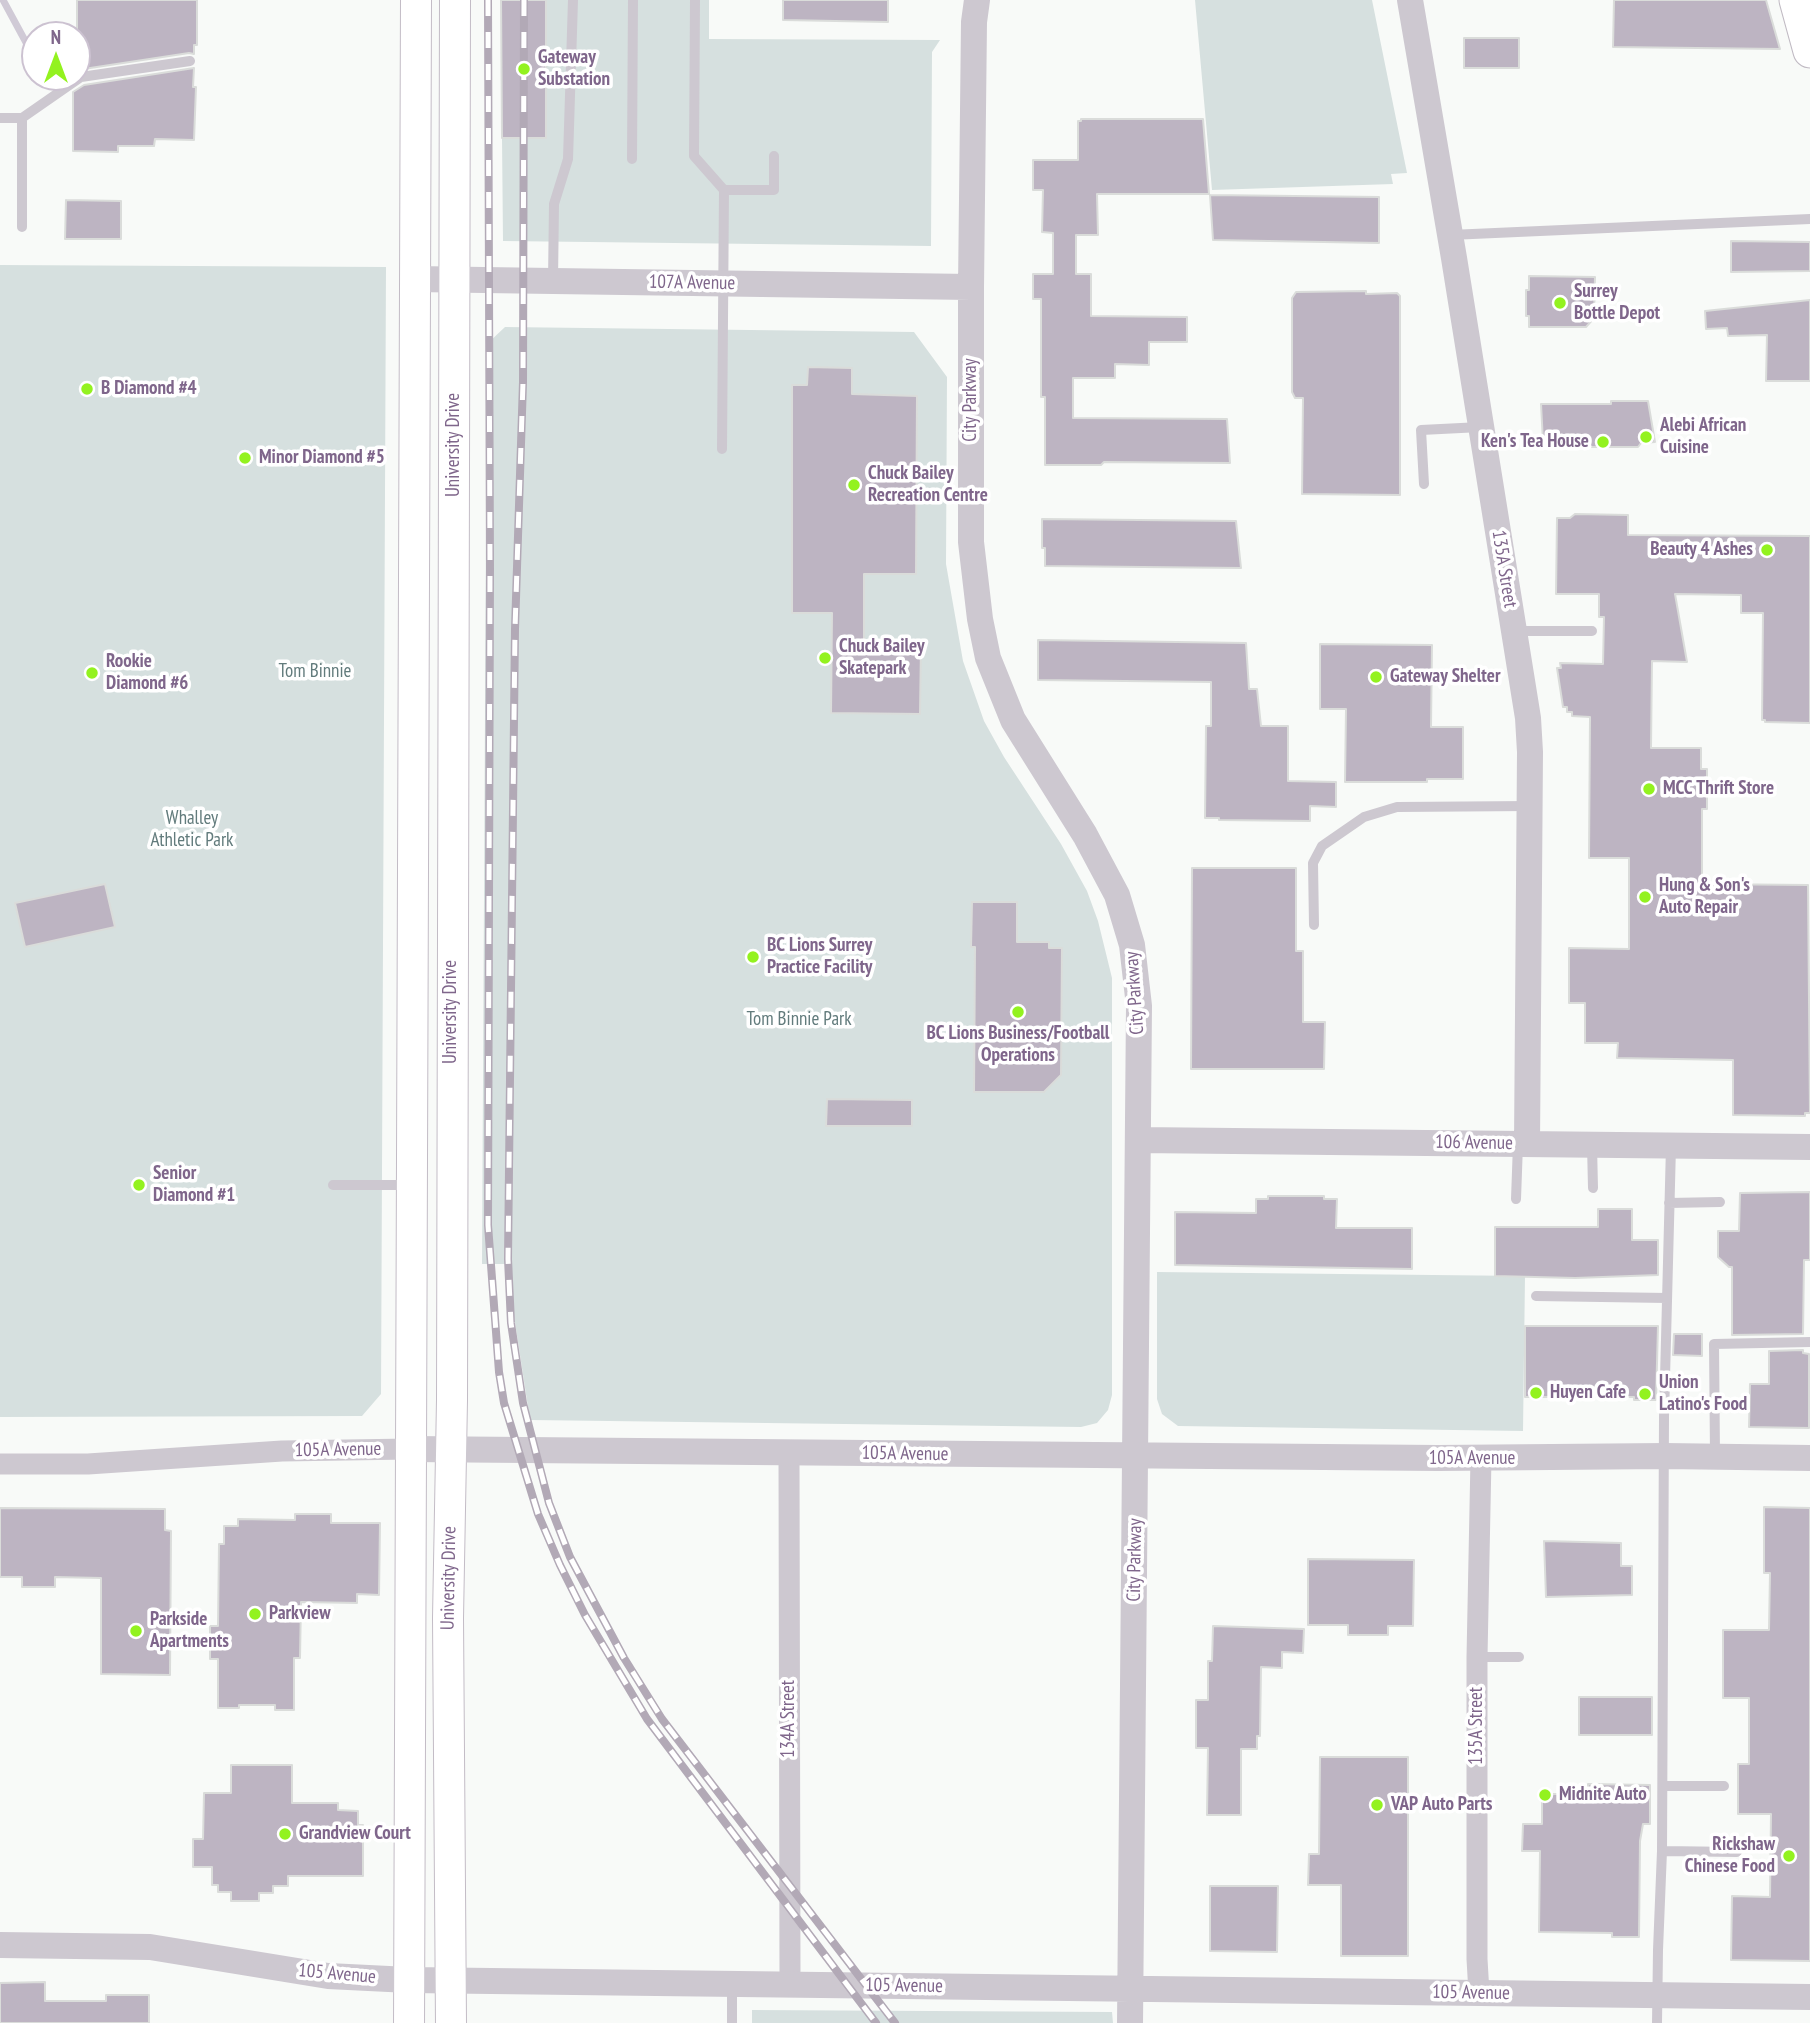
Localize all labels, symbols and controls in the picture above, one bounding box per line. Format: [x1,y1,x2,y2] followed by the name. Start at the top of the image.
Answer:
[21,21,91,91] north arrow
[51,25,61,49] text: N
[538,47,610,91] place label: Gateway Substation
[516,61,532,77] marker: Gateway Substation
[649,271,735,295] street label: 107A Avenue
[1574,281,1660,325] place label: Surrey Bottle Depot
[1552,295,1568,311] marker: Surrey Bottle Depot
[960,358,982,442] street label: City Parkway
[101,378,197,400] place label: B Diamond #4
[79,381,95,397] marker: B Diamond #4
[443,393,465,497] street label: University Drive
[1660,415,1746,459] place label: Alebi African Cuisine
[1638,429,1654,445] marker: Alebi African Cuisine
[1481,431,1589,453] place label: Ken's Tea House
[1595,434,1611,450] marker: Ken's Tea House
[259,447,385,469] place label: Minor Diamond #5
[237,450,253,466] marker: Minor Diamond #5
[868,463,988,507] place label: Chuck Bailey Recreation Centre
[846,477,862,493] marker: Chuck Bailey Recreation Centre
[1487,529,1521,609] street label: 135A Street
[1650,539,1753,561] place label: Beauty 4 Ashes
[1759,542,1775,558] marker: Beauty 4 Ashes
[839,636,925,680] place label: Chuck Bailey Skatepark
[817,650,833,666] marker: Chuck Bailey Skatepark
[106,651,188,695] place label: Rookie Diamond #6
[279,661,351,683] park label: Tom Binnie
[84,665,100,681] marker: Rookie Diamond #6
[1390,666,1501,688] place label: Gateway Shelter
[1368,669,1384,685] marker: Gateway Shelter
[1663,778,1774,800] place label: MCC Thrift Store
[1641,781,1657,797] marker: MCC Thrift Store
[151,808,233,852] park label: Whalley Athletic Park
[1659,875,1750,919] place label: Hung & Son's Auto Repair
[1637,889,1653,905] marker: Hung & Son's Auto Repair
[767,935,872,979] place label: BC Lions Surrey Practice Facility
[745,949,761,965] marker: BC Lions Surrey Practice Facility
[1121,951,1149,1035] street label: City Parkway
[440,960,462,1064] street label: University Drive
[1010,1004,1026,1020] marker: BC Lions Business/Football Operations
[746,1009,852,1031] park label: Tom Binnie Park
[927,1023,1109,1067] place label: BC Lions Business/Football Operations
[1435,1131,1513,1155] street label: 106 Avenue
[153,1163,235,1207] place label: Senior Diamond #1
[131,1177,147,1193] marker: Senior Diamond #1
[1659,1372,1747,1416] place label: Union Latino's Food
[1550,1382,1626,1404] place label: Huyen Cafe
[1528,1385,1544,1401] marker: Huyen Cafe
[1637,1386,1653,1402] marker: Union Latino's Food
[294,1438,382,1462] street label: 105A Avenue
[861,1442,949,1466] street label: 105A Avenue
[1429,1448,1515,1470] street label: 105A Avenue
[1123,1518,1147,1602] street label: City Parkway
[437,1526,461,1630] street label: University Drive
[269,1603,331,1625] place label: Parkview
[247,1606,263,1622] marker: Parkview
[150,1609,229,1653] place label: Parkside Apartments
[128,1623,144,1639] marker: Parkside Apartments
[778,1680,800,1758] street label: 134A Street
[1466,1687,1488,1765] street label: 135A Street
[1559,1784,1647,1806] place label: Midnite Auto
[1537,1787,1553,1803] marker: Midnite Auto
[1391,1794,1492,1816] place label: VAP Auto Parts
[1369,1797,1385,1813] marker: VAP Auto Parts
[299,1823,411,1845] place label: Grandview Court
[277,1826,293,1842] marker: Grandview Court
[1685,1834,1775,1878] place label: Rickshaw Chinese Food
[1781,1848,1797,1864] marker: Rickshaw Chinese Food
[297,1959,377,1989] street label: 105 Avenue
[865,1974,943,1998] street label: 105 Avenue
[1432,1981,1510,2005] street label: 105 Avenue

